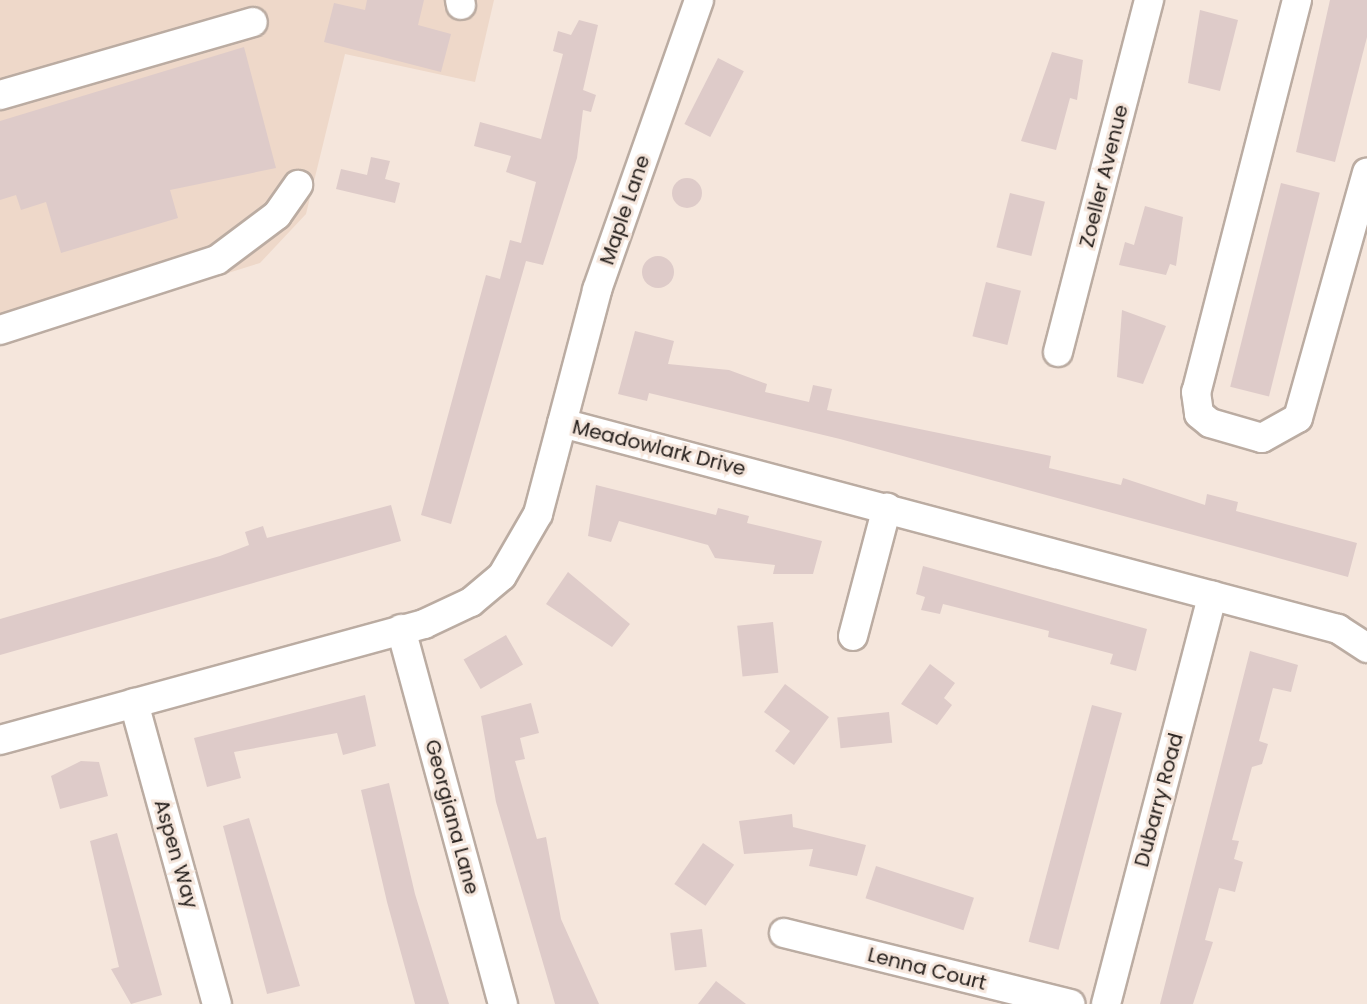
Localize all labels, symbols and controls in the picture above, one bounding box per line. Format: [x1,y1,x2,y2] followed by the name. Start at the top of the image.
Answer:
[1075,102,1133,250] street label: Zoeller Avenue
[595,152,655,268] street label: Maple Lane
[570,415,748,481] street label: Meadowlark Drive
[1130,730,1188,870] street label: Dubarry Road
[420,737,484,897] street label: Georgiana Lane
[149,797,203,911] street label: Aspen Way
[865,943,989,995] street label: Lenna Court

